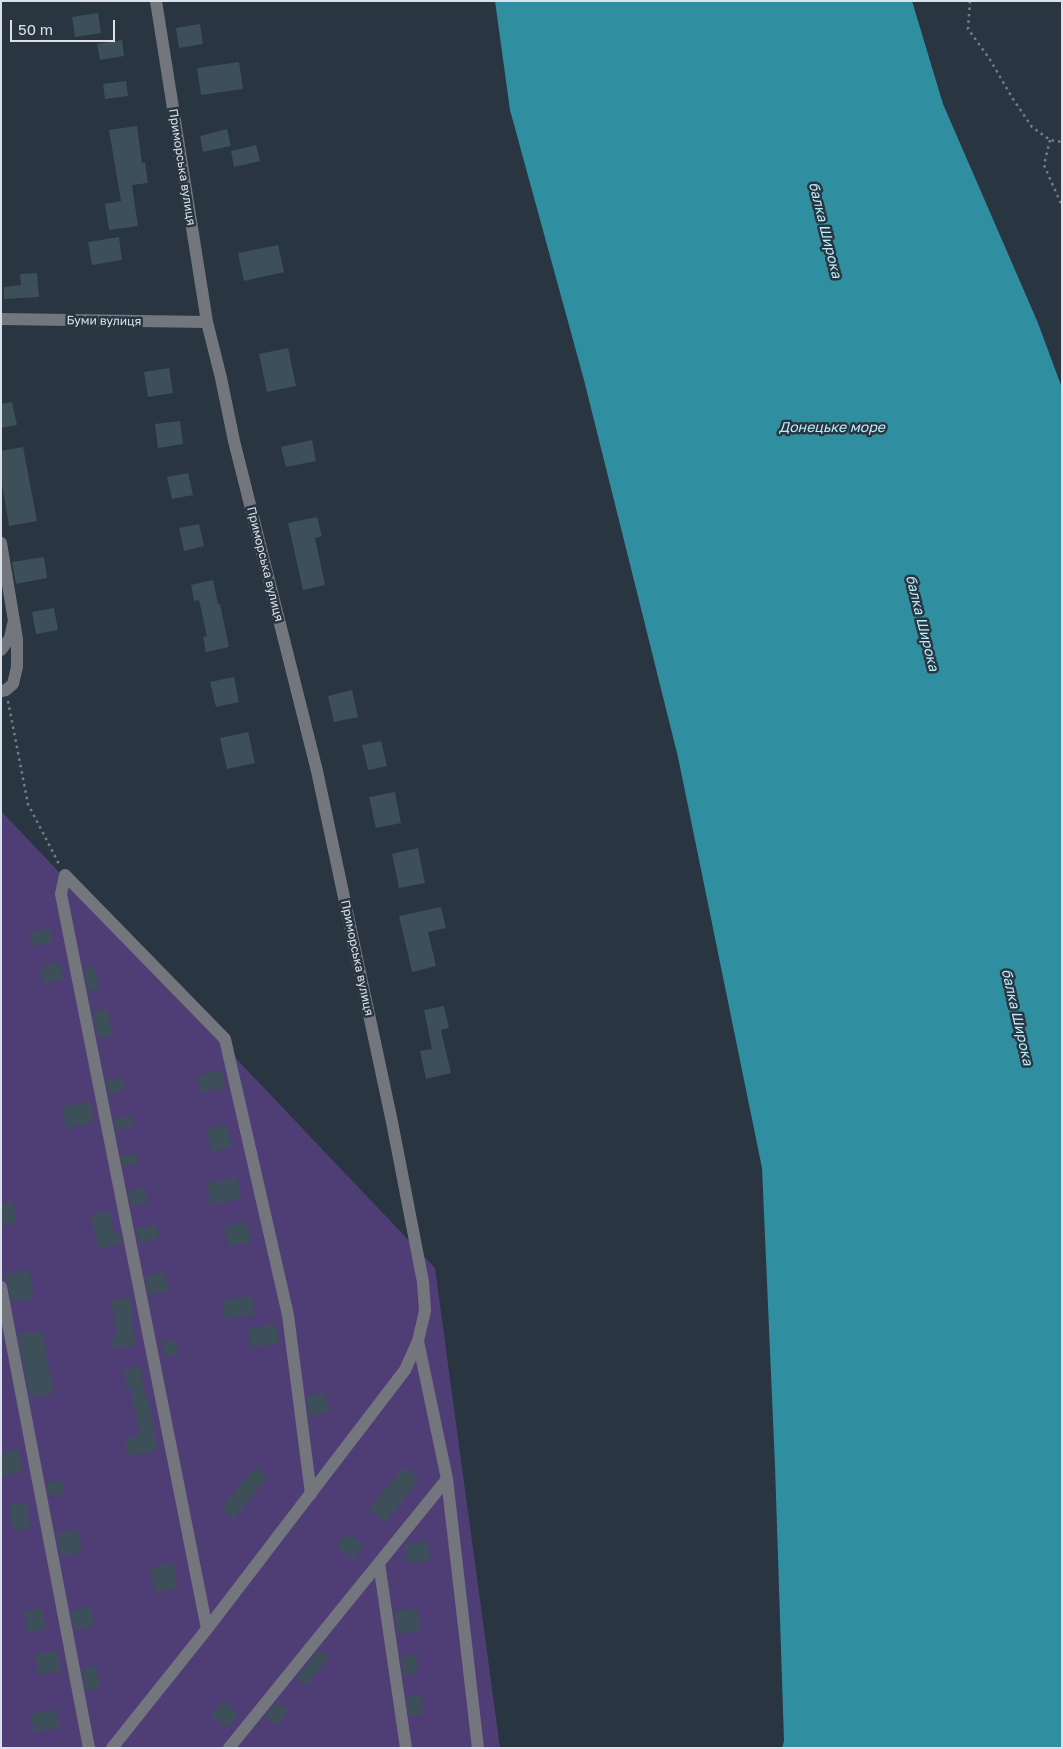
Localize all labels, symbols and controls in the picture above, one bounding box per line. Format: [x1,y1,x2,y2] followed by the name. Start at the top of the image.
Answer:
[12,10,118,42] scale bar
[18,20,53,38] text: 50 m
[166,108,198,226] street label: Приморська вулиця
[805,180,845,280] water label: балка Широка
[66,313,142,329] street label: Буми вулиця
[779,420,885,436] water label: Донецьке море
[244,505,286,623] street label: Приморська вулиця
[902,573,942,673] water label: балка Широка
[338,899,376,1017] street label: Приморська вулиця
[998,967,1036,1067] water label: балка Широка

